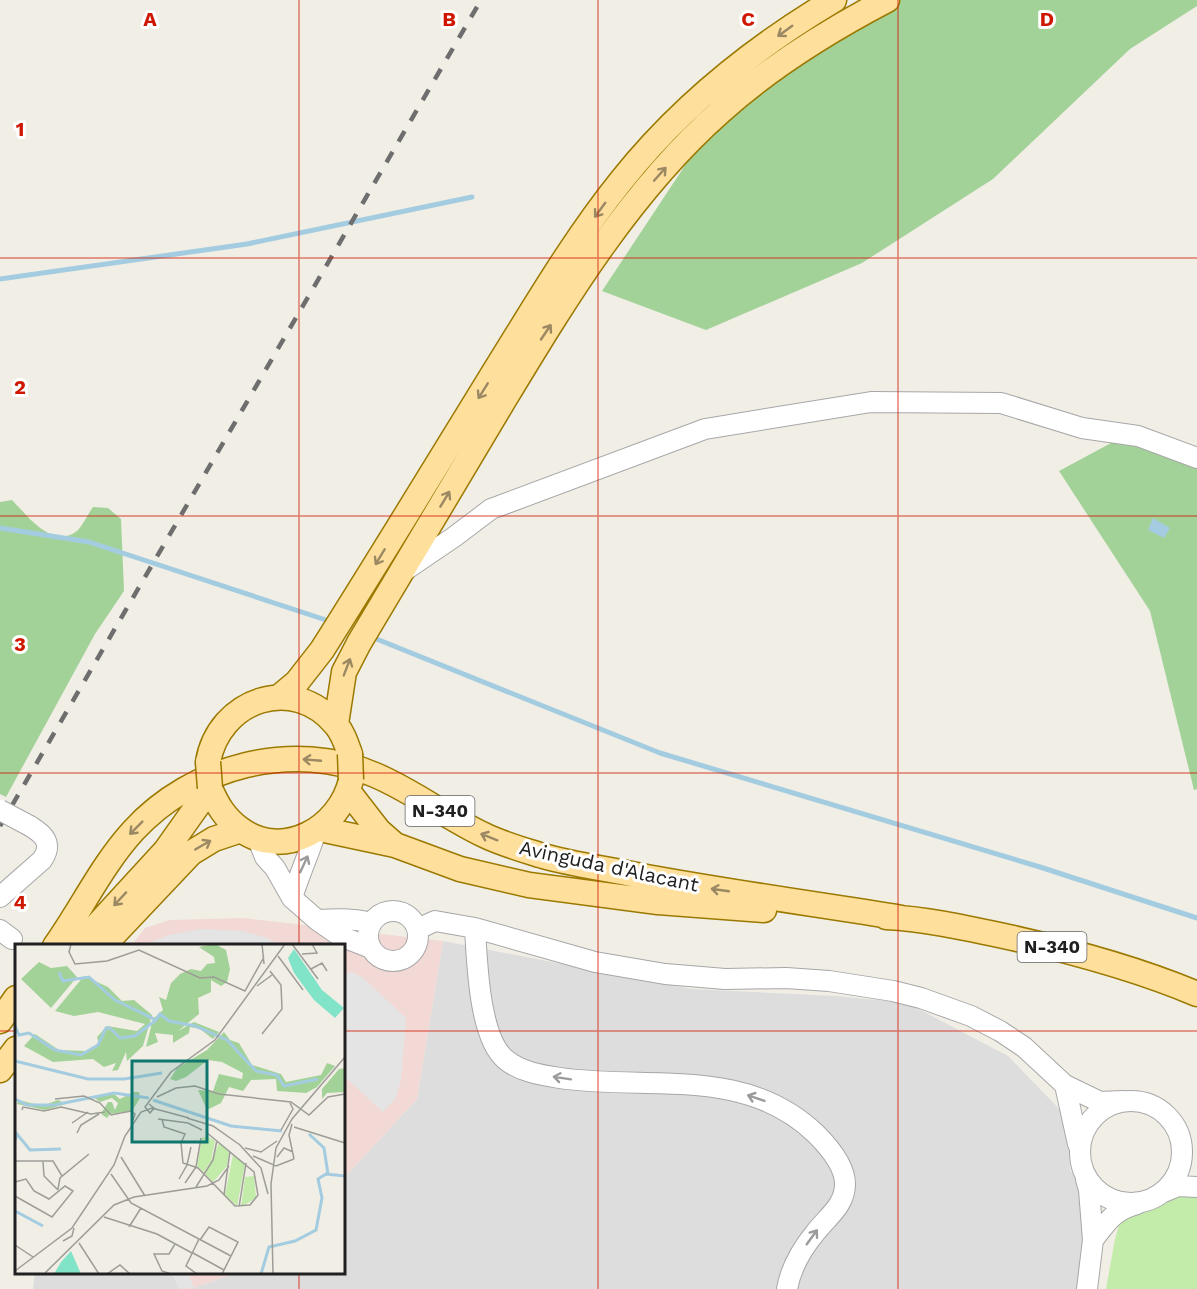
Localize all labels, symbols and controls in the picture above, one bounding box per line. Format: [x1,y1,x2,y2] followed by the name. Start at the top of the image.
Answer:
[143,7,157,31] text: A
[442,7,456,31] text: B
[741,7,755,31] text: C
[1040,7,1054,31] text: D
[777,25,793,38] one-way arrow
[16,117,24,141] text: 1
[653,167,667,182] one-way arrow
[594,201,606,217] one-way arrow
[540,324,552,341] one-way arrow
[14,375,26,399] text: 2
[476,382,488,399] one-way arrow
[439,491,451,508] one-way arrow
[374,548,386,565] one-way arrow
[14,632,26,656] text: 3
[342,658,353,677] one-way arrow
[303,754,323,765] one-way arrow
[406,796,474,826] road number: N-340
[129,821,144,836] one-way arrow
[480,831,499,842] one-way arrow
[517,835,701,897] street label: Avinguda d'Alacant
[194,839,211,851] one-way arrow
[298,856,310,874] one-way arrow
[710,884,730,895] one-way arrow
[14,890,27,914] text: 4
[114,891,128,906] one-way arrow
[1018,932,1086,962] road number: N-340
[15,944,345,1274] inset map
[553,1073,573,1084] one-way arrow
[746,1092,765,1103] one-way arrow
[806,1230,818,1246] one-way arrow

